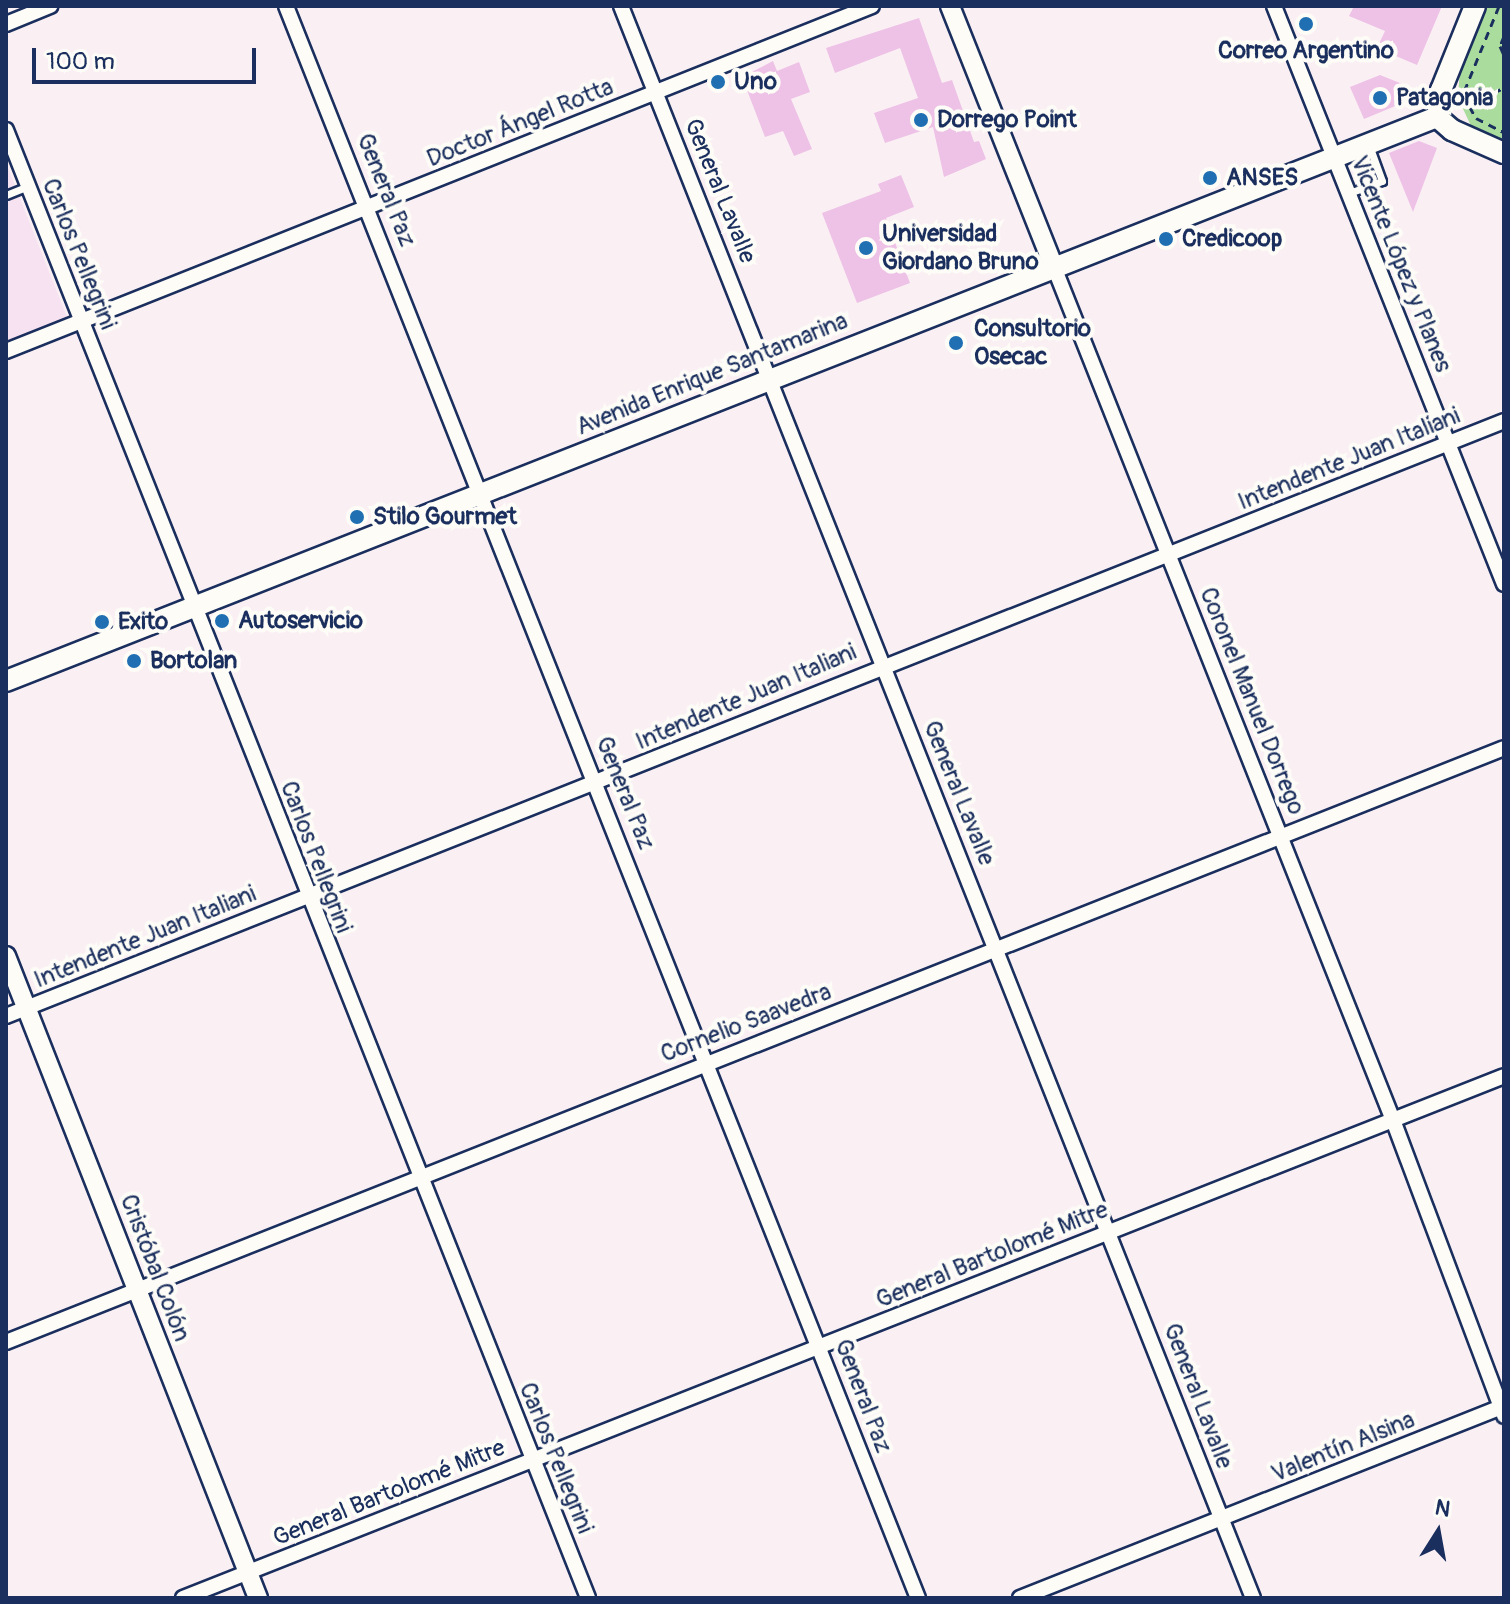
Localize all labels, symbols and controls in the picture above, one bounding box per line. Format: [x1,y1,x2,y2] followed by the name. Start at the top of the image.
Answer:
[1297,15,1315,33] marker: Correo Argentino
[36,32,260,82] scale bar
[1218,37,1394,65] place label: Correo Argentino
[46,47,115,76] text: 100 m
[734,68,777,96] place label: Uno
[423,73,617,173] street label: Doctor Ángel Rotta
[709,73,727,91] marker: Uno
[1396,84,1493,112] place label: Patagonia
[1371,89,1389,107] marker: Patagonia
[937,106,1077,134] place label: Dorrego Point
[912,111,930,129] marker: Dorrego Point
[678,115,762,267] street label: General Lavalle
[350,129,422,251] street label: General Paz
[1344,152,1458,376] street label: Vicente López y Planes
[1226,164,1298,192] place label: ANSES
[1201,169,1219,187] marker: ANSES
[36,174,122,334] street label: Carlos Pellegrini
[882,220,1039,276] place label: Universidad Giordano Bruno
[1182,225,1282,253] place label: Credicoop
[1157,230,1175,248] marker: Credicoop
[857,239,875,257] marker: Universidad Giordano Bruno
[572,306,852,442] street label: Avenida Enrique Santamarina
[974,315,1091,371] place label: Consultorio Osecac
[945,332,967,354] marker: Consultorio Osecac
[1234,401,1464,517] street label: Intendente Juan Italiani
[373,503,517,531] place label: Stilo Gourmet
[348,508,366,526] marker: Stilo Gourmet
[1193,583,1311,819] street label: Coronel Manuel Dorrego
[238,607,363,635] place label: Autoservicio
[118,608,168,636] place label: Exito
[213,612,231,630] marker: Autoservicio
[93,613,111,631] marker: Exito
[631,637,861,757] street label: Intendente Juan Italiani
[150,647,237,675] place label: Bortolan
[125,652,143,670] marker: Bortolan
[917,717,1001,869] street label: General Lavalle
[589,732,661,854] street label: General Paz
[274,777,358,937] street label: Carlos Pellegrini
[30,879,260,995] street label: Intendente Juan Italiani
[657,977,835,1069] street label: Cornelio Saavedra
[114,1190,196,1346] street label: Cristóbal Colón
[872,1195,1112,1315] street label: General Bartolomé Mitre
[1157,1319,1239,1473] street label: General Lavalle
[828,1335,898,1457] street label: General Paz
[513,1378,599,1538] street label: Carlos Pellegrini
[1267,1405,1419,1489] street label: Valentín Alsina
[269,1433,509,1553] street label: General Bartolomé Mitre
[1398,1492,1478,1572] north arrow
[1433,1493,1453,1524] text: N

